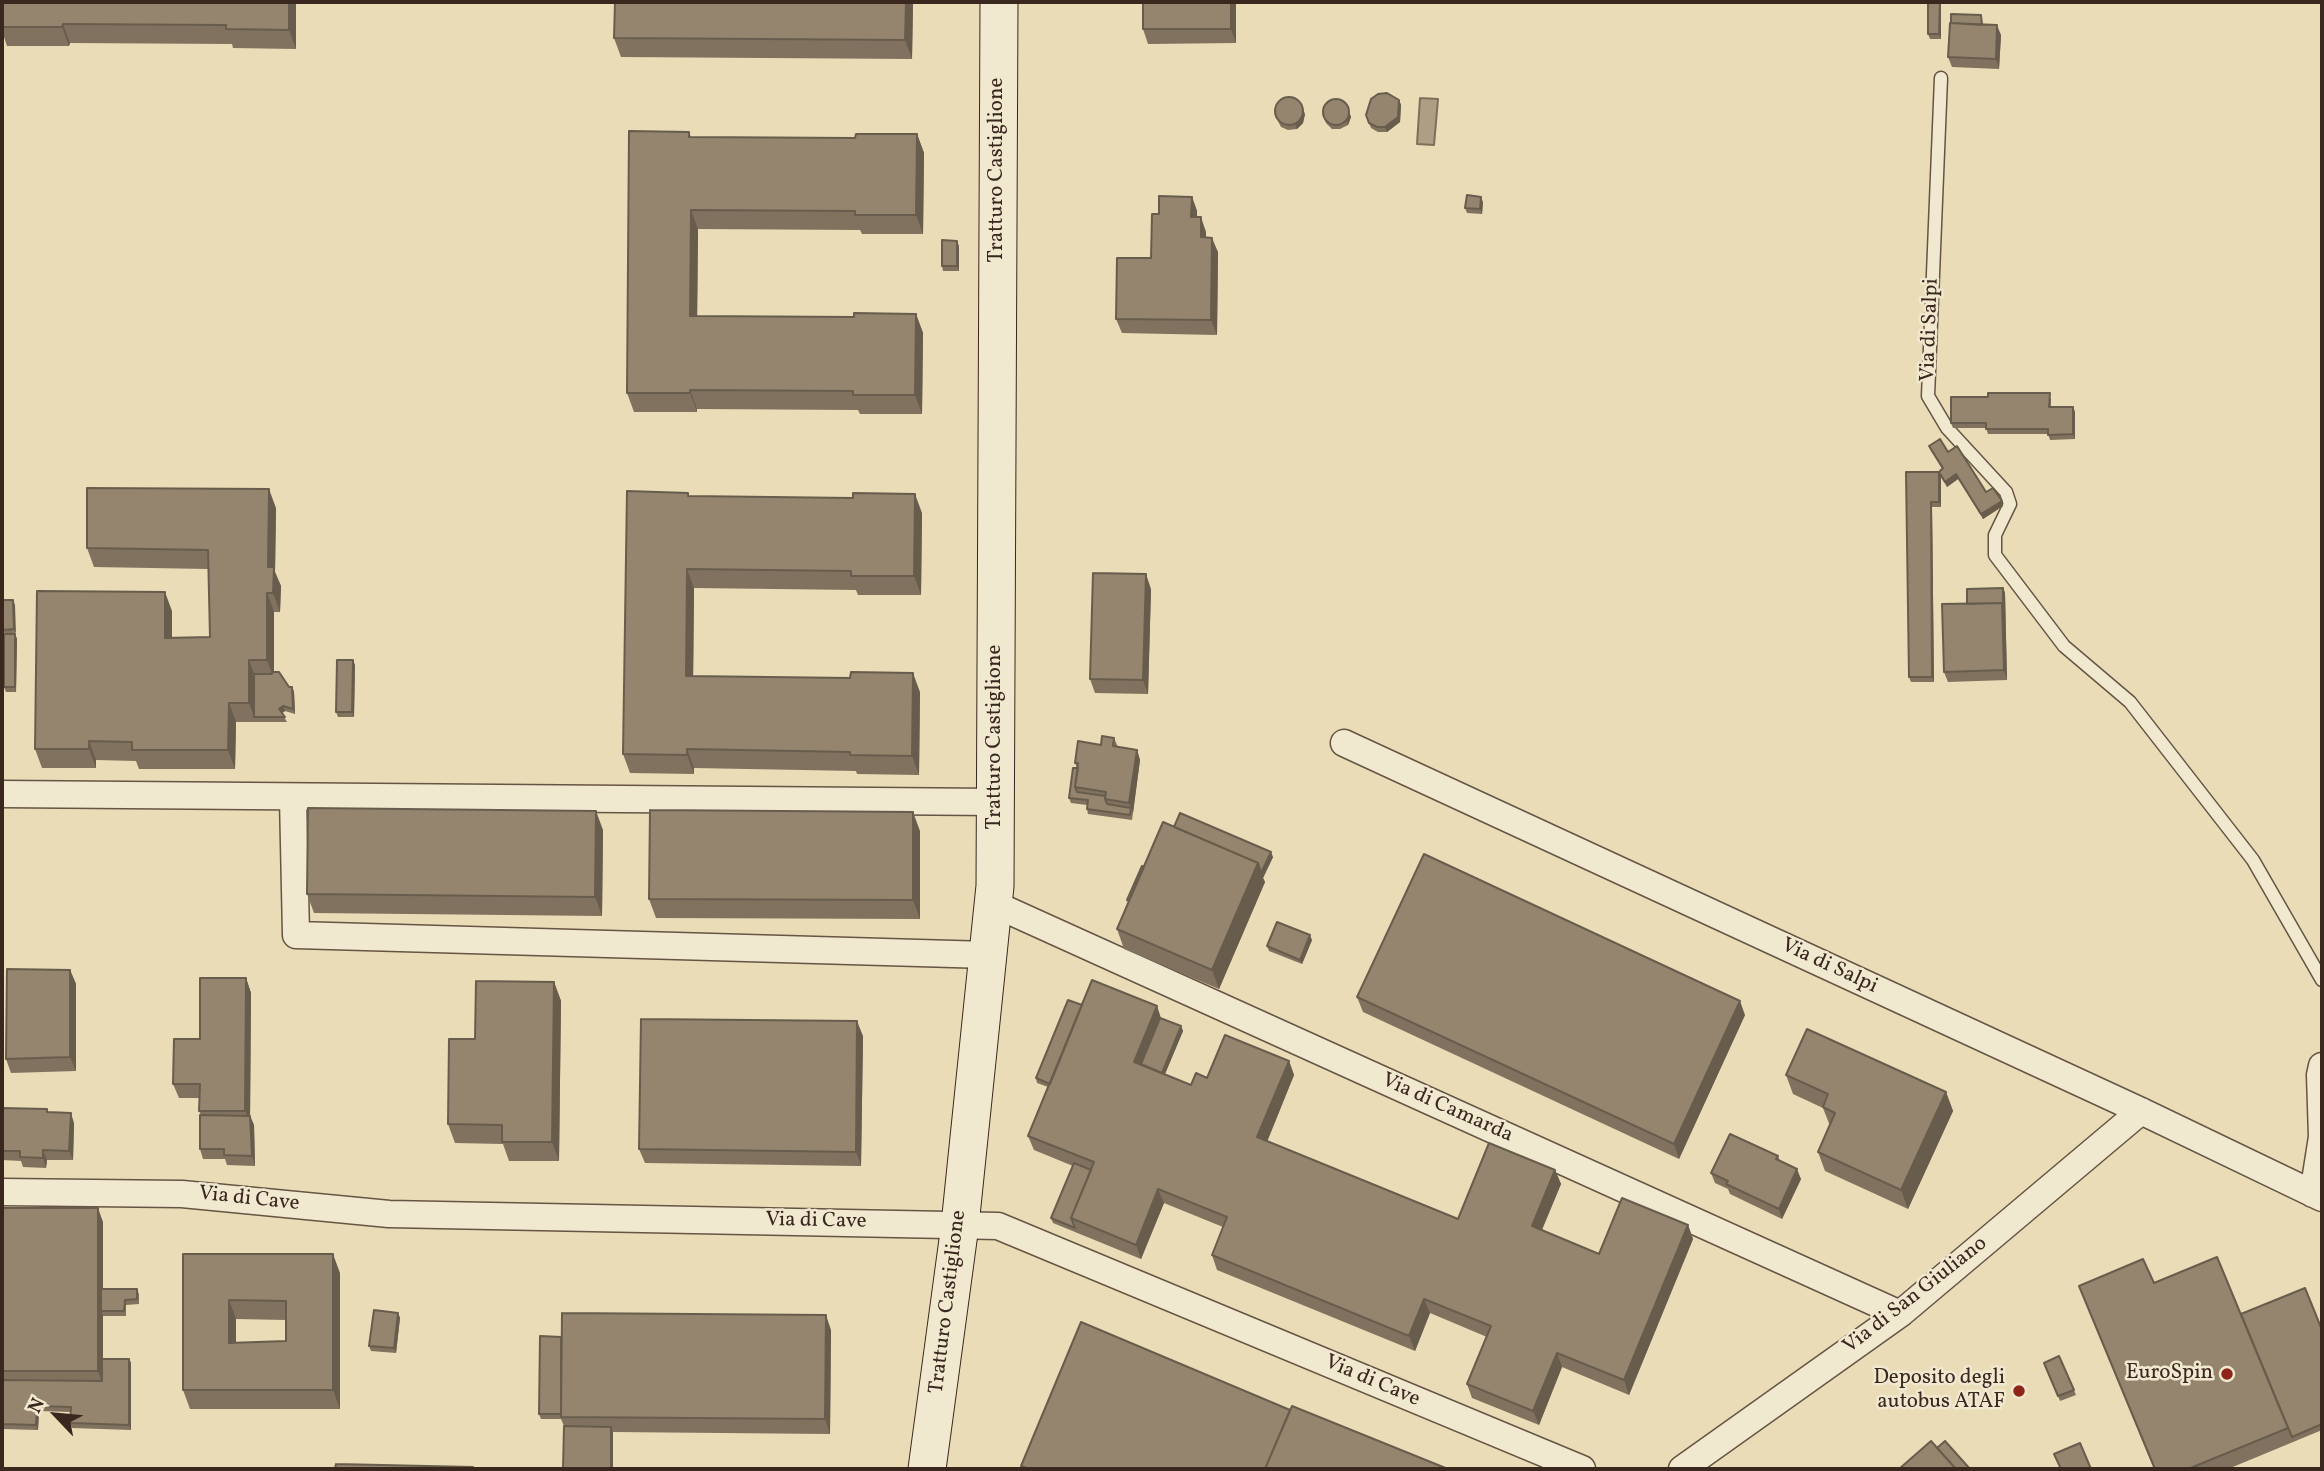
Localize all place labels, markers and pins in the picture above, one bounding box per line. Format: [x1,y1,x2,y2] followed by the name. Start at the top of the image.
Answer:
[2126,1361,2213,1387] place label: EuroSpin
[1874,1366,2005,1416] place label: Deposito degli autobus ATAF
[2219,1366,2235,1382] marker: EuroSpin
[2011,1383,2027,1399] marker: Deposito degli autobus ATAF

